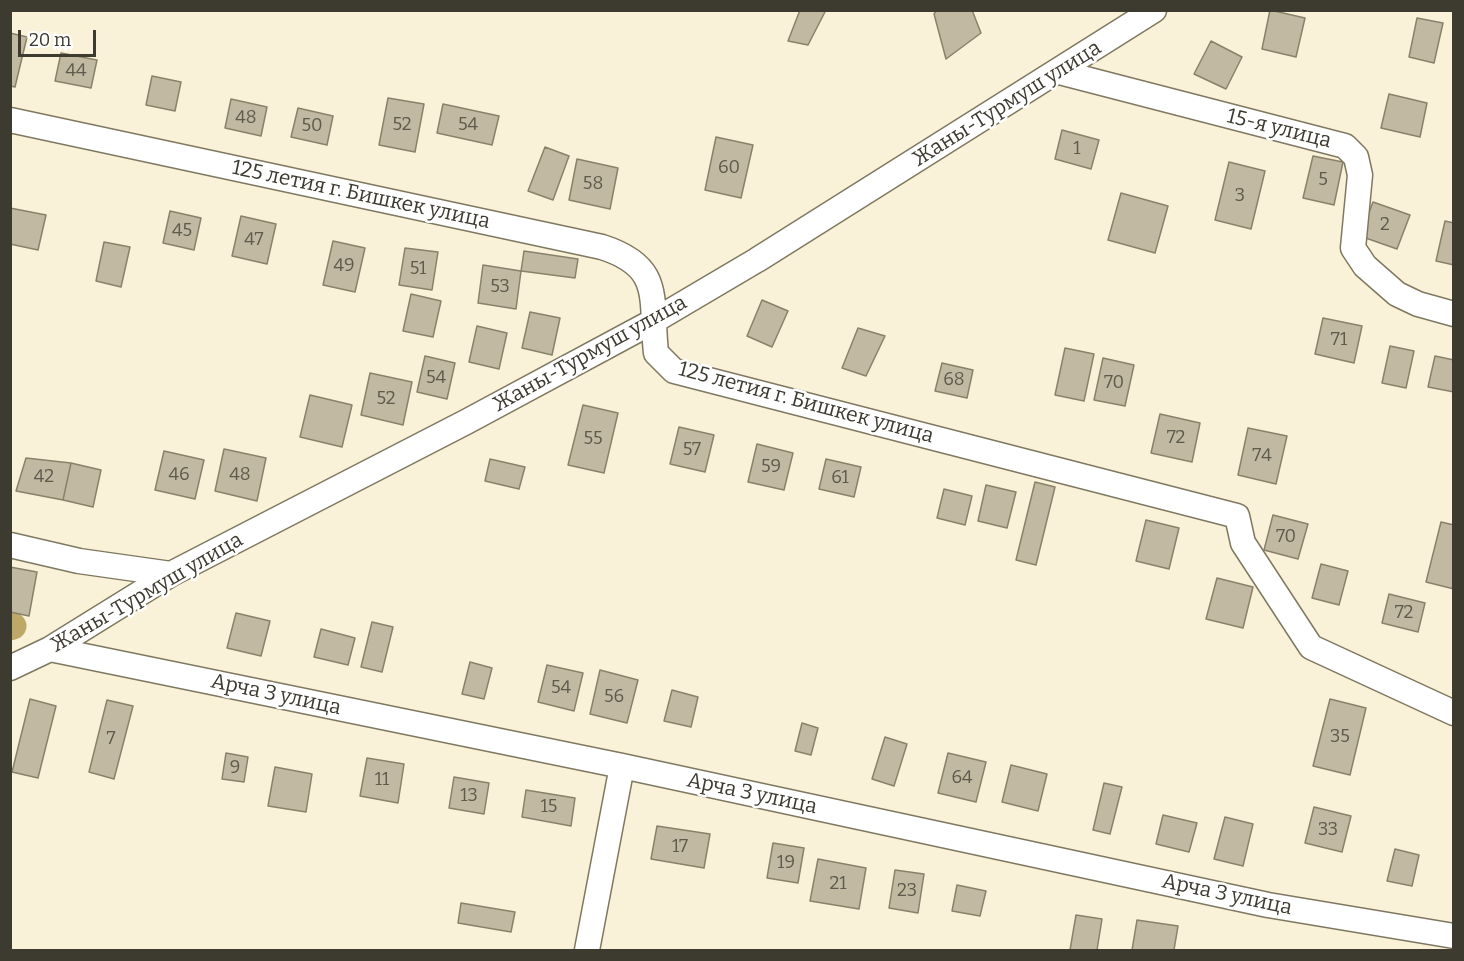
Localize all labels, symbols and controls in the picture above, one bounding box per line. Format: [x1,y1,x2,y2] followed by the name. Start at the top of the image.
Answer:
[21,18,99,56] scale bar
[29,29,71,51] text: 20 m
[908,36,1106,172] street label: Жаны-Турмуш улица
[65,60,87,82] house number: 44
[1224,104,1334,154] street label: 15-я улица
[235,107,257,129] house number: 48
[392,114,412,136] house number: 52
[458,114,478,136] house number: 54
[301,115,323,137] house number: 50
[1073,138,1081,160] house number: 1
[230,155,492,235] street label: 125 летия г. Бишкек улица
[718,157,740,179] house number: 60
[1318,169,1328,191] house number: 5
[583,173,603,195] house number: 58
[1235,185,1245,207] house number: 3
[1380,214,1390,236] house number: 2
[172,220,192,242] house number: 45
[244,229,264,251] house number: 47
[333,255,355,277] house number: 49
[410,258,426,280] house number: 51
[490,276,510,298] house number: 53
[489,290,691,418] street label: Жаны-Турмуш улица
[1331,329,1347,351] house number: 71
[676,357,936,449] street label: 125 летия г. Бишкек улица
[426,367,446,389] house number: 54
[943,369,965,391] house number: 68
[1104,372,1124,394] house number: 70
[376,388,396,410] house number: 52
[1167,427,1185,449] house number: 72
[583,428,603,450] house number: 55
[683,439,701,461] house number: 57
[1252,445,1272,467] house number: 74
[761,456,781,478] house number: 59
[168,464,190,486] house number: 46
[229,464,251,486] house number: 48
[34,466,54,488] house number: 42
[831,467,849,489] house number: 61
[1276,526,1296,548] house number: 70
[46,528,248,658] street label: Жаны-Турмуш улица
[1395,602,1413,624] house number: 72
[209,669,343,721] street label: Арча 3 улица
[551,677,571,699] house number: 54
[604,686,624,708] house number: 56
[1330,726,1350,748] house number: 35
[106,728,116,750] house number: 7
[230,757,240,779] house number: 9
[951,767,973,789] house number: 64
[685,768,819,820] street label: Арча 3 улица
[375,769,389,791] house number: 11
[460,785,478,807] house number: 13
[541,796,557,818] house number: 15
[1318,819,1338,841] house number: 33
[672,836,688,858] house number: 17
[777,852,795,874] house number: 19
[1160,869,1294,921] street label: Арча 3 улица
[829,873,847,895] house number: 21
[897,880,917,902] house number: 23

